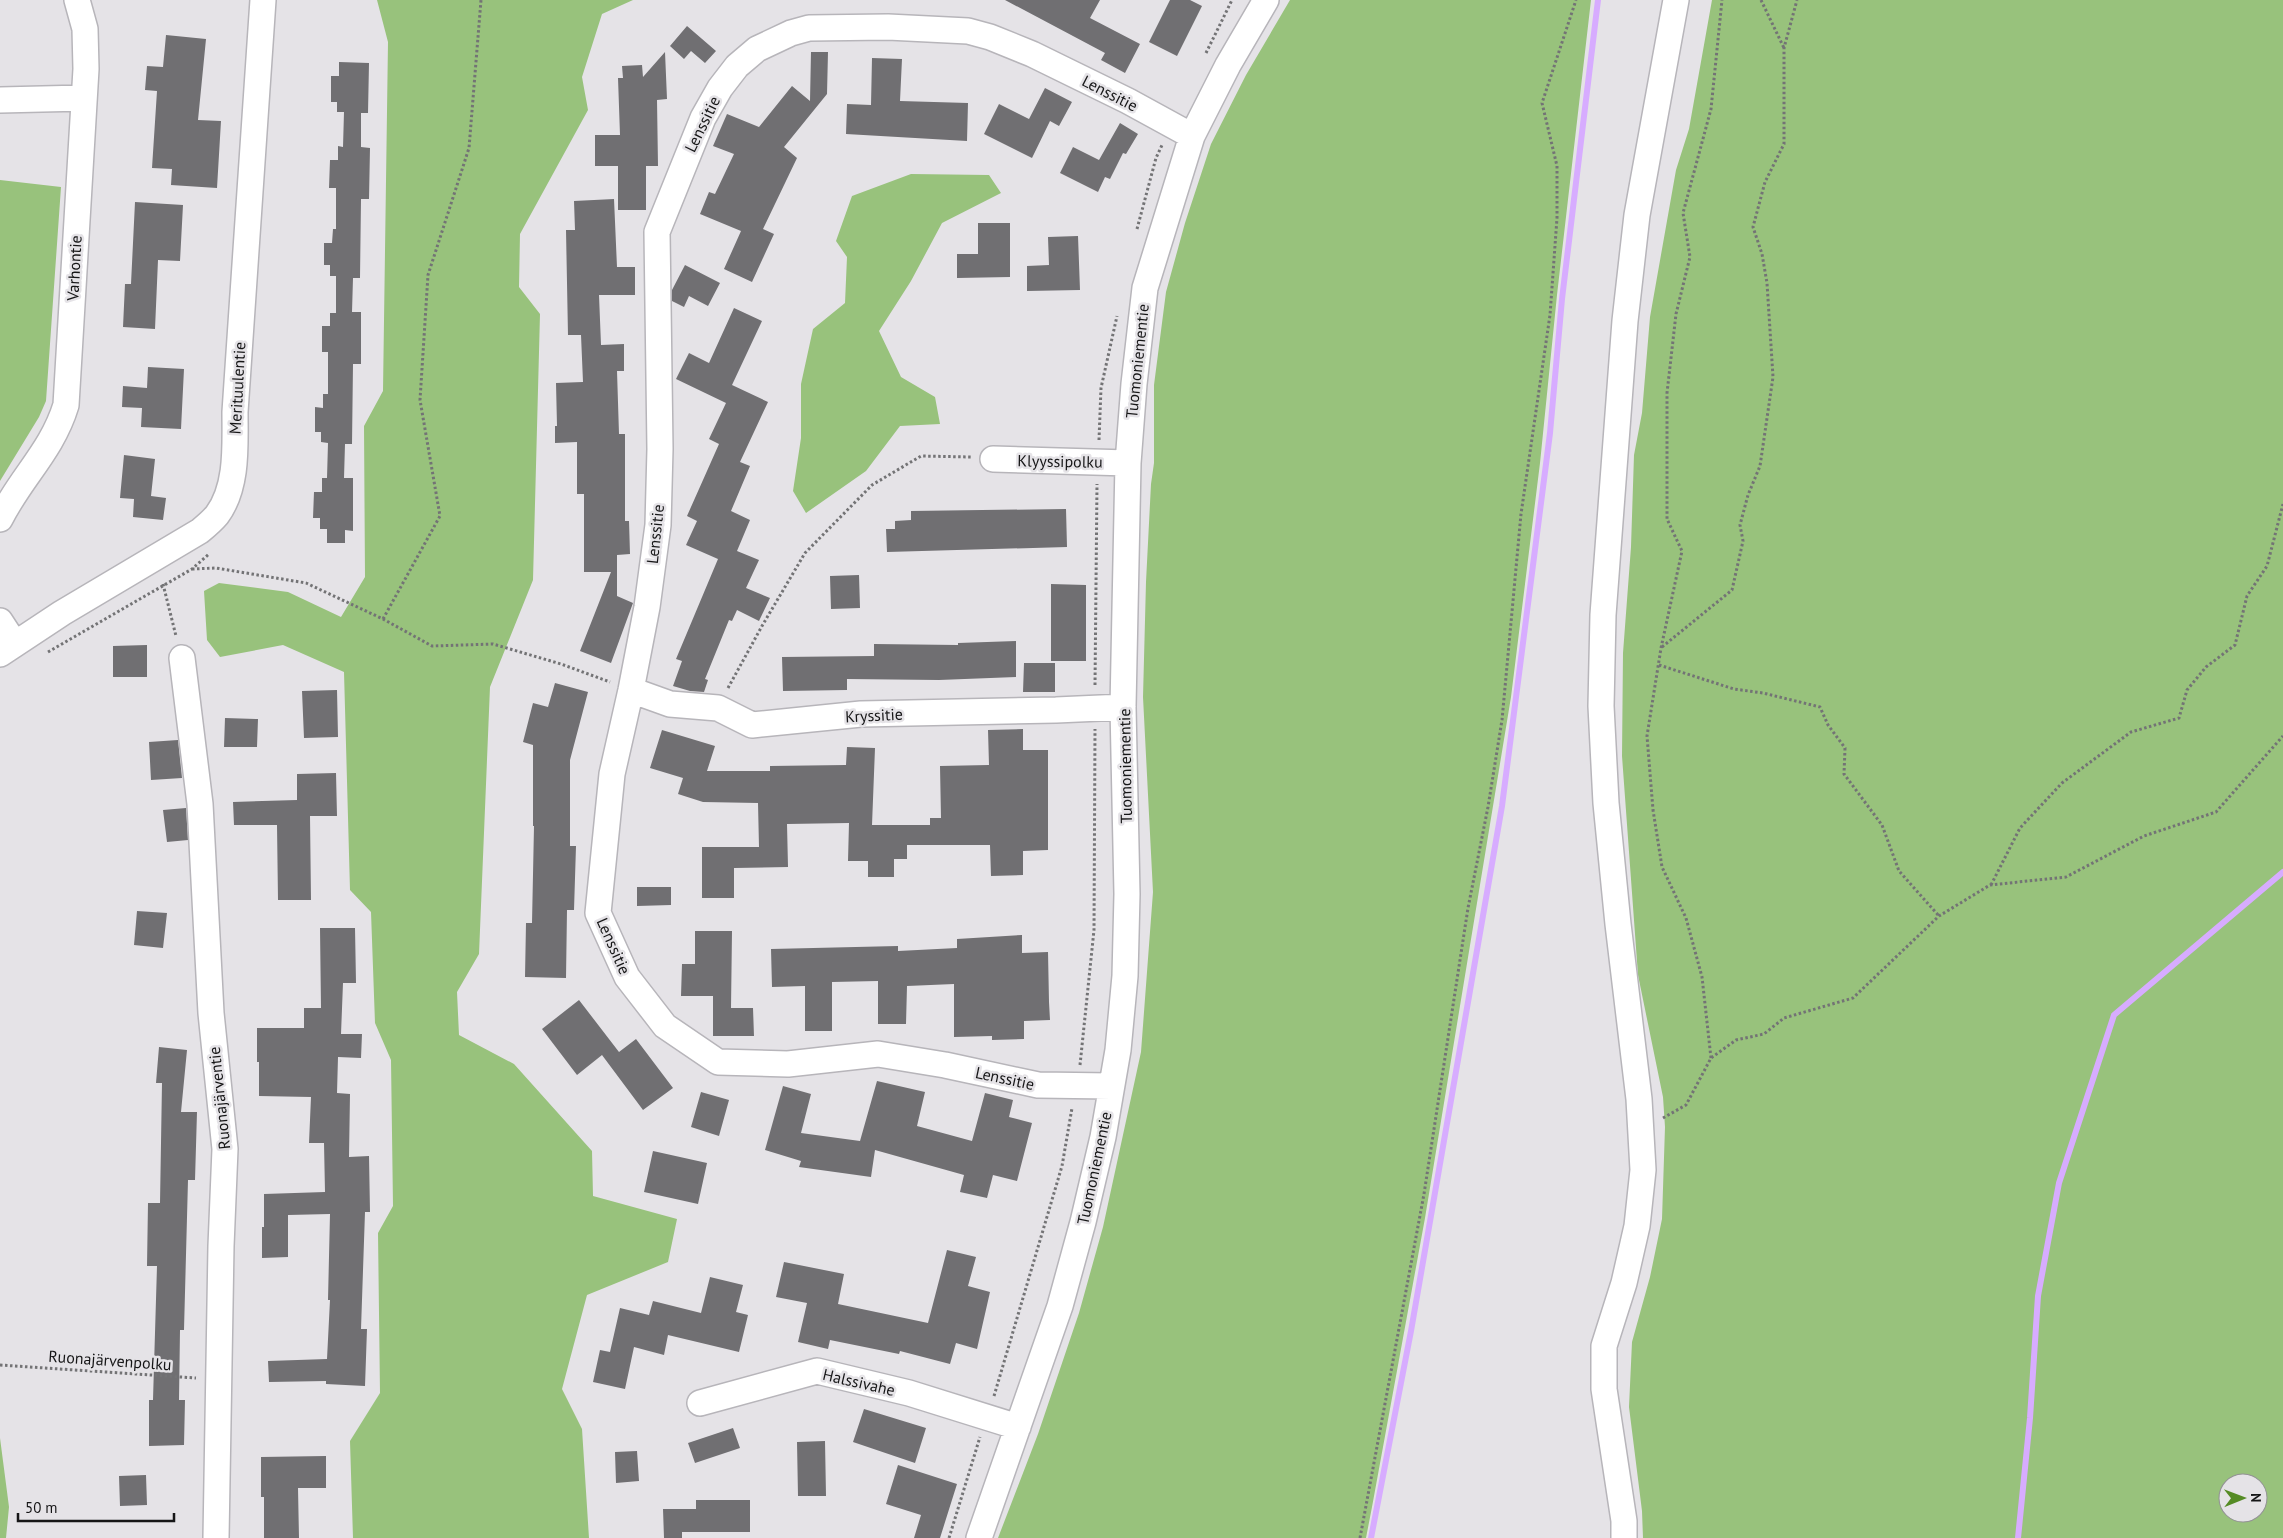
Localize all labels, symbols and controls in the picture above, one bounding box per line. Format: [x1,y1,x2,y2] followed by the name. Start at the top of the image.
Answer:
[1079,71,1141,115] street label: Lenssitie
[680,93,724,155] street label: Lenssitie
[62,235,86,302] street label: Varhontie
[1121,303,1153,419] street label: Tuomoniementie
[225,341,249,435] street label: Merituulentie
[1017,450,1103,472] street label: Klyyssipolku
[642,503,668,565] street label: Lenssitie
[845,704,903,726] street label: Kryssitie
[1114,708,1136,824] street label: Tuomoniementie
[593,915,635,977] street label: Lenssitie
[204,1046,234,1150] street label: Ruonajärventie
[974,1062,1036,1094] street label: Lenssitie
[1072,1110,1116,1226] street label: Tuomoniementie
[48,1346,172,1374] street label: Ruonajärvenpolku
[821,1364,897,1400] street label: Halssivahe
[2218,1473,2268,1523] north arrow
[18,1490,174,1522] scale bar
[2247,1493,2265,1503] text: N
[25,1498,58,1517] text: 50 m

